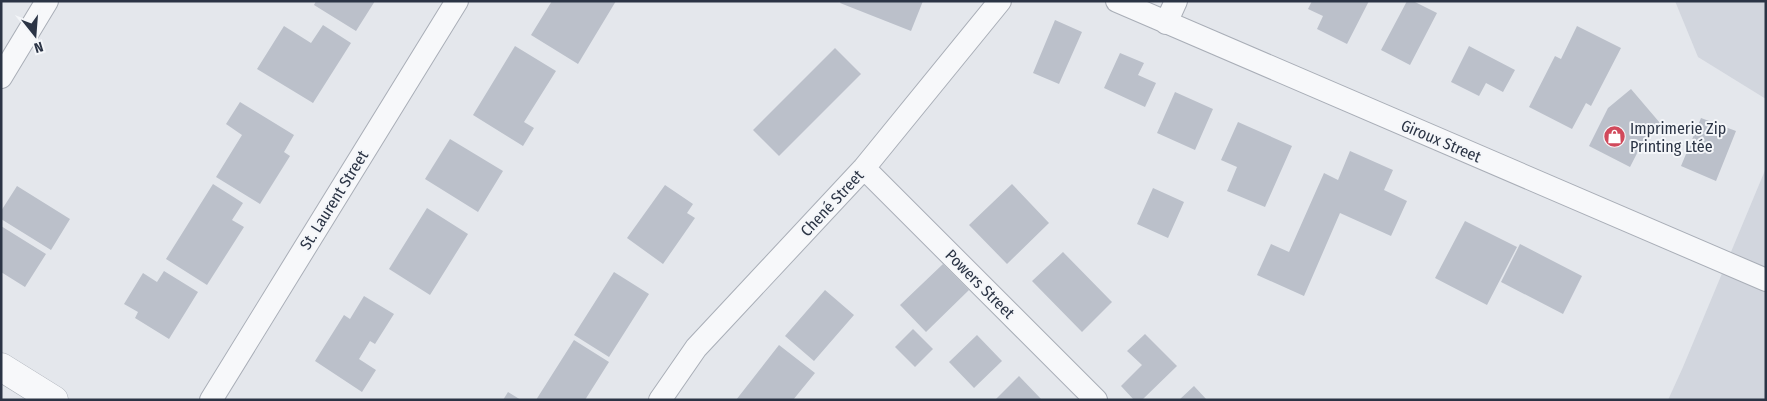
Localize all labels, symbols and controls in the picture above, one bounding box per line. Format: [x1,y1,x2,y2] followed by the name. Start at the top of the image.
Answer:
[10,10,60,60] north arrow
[32,38,45,56] text: N
[1398,116,1485,167] street label: Giroux Street
[1630,119,1726,156] place label: Imprimerie Zip Printing Ltée
[1602,125,1626,149] shop icon: Imprimerie Zip Printing Ltée
[296,146,372,253] street label: St. Laurent Street
[796,165,868,240] street label: Chené Street
[941,245,1019,323] street label: Powers Street

